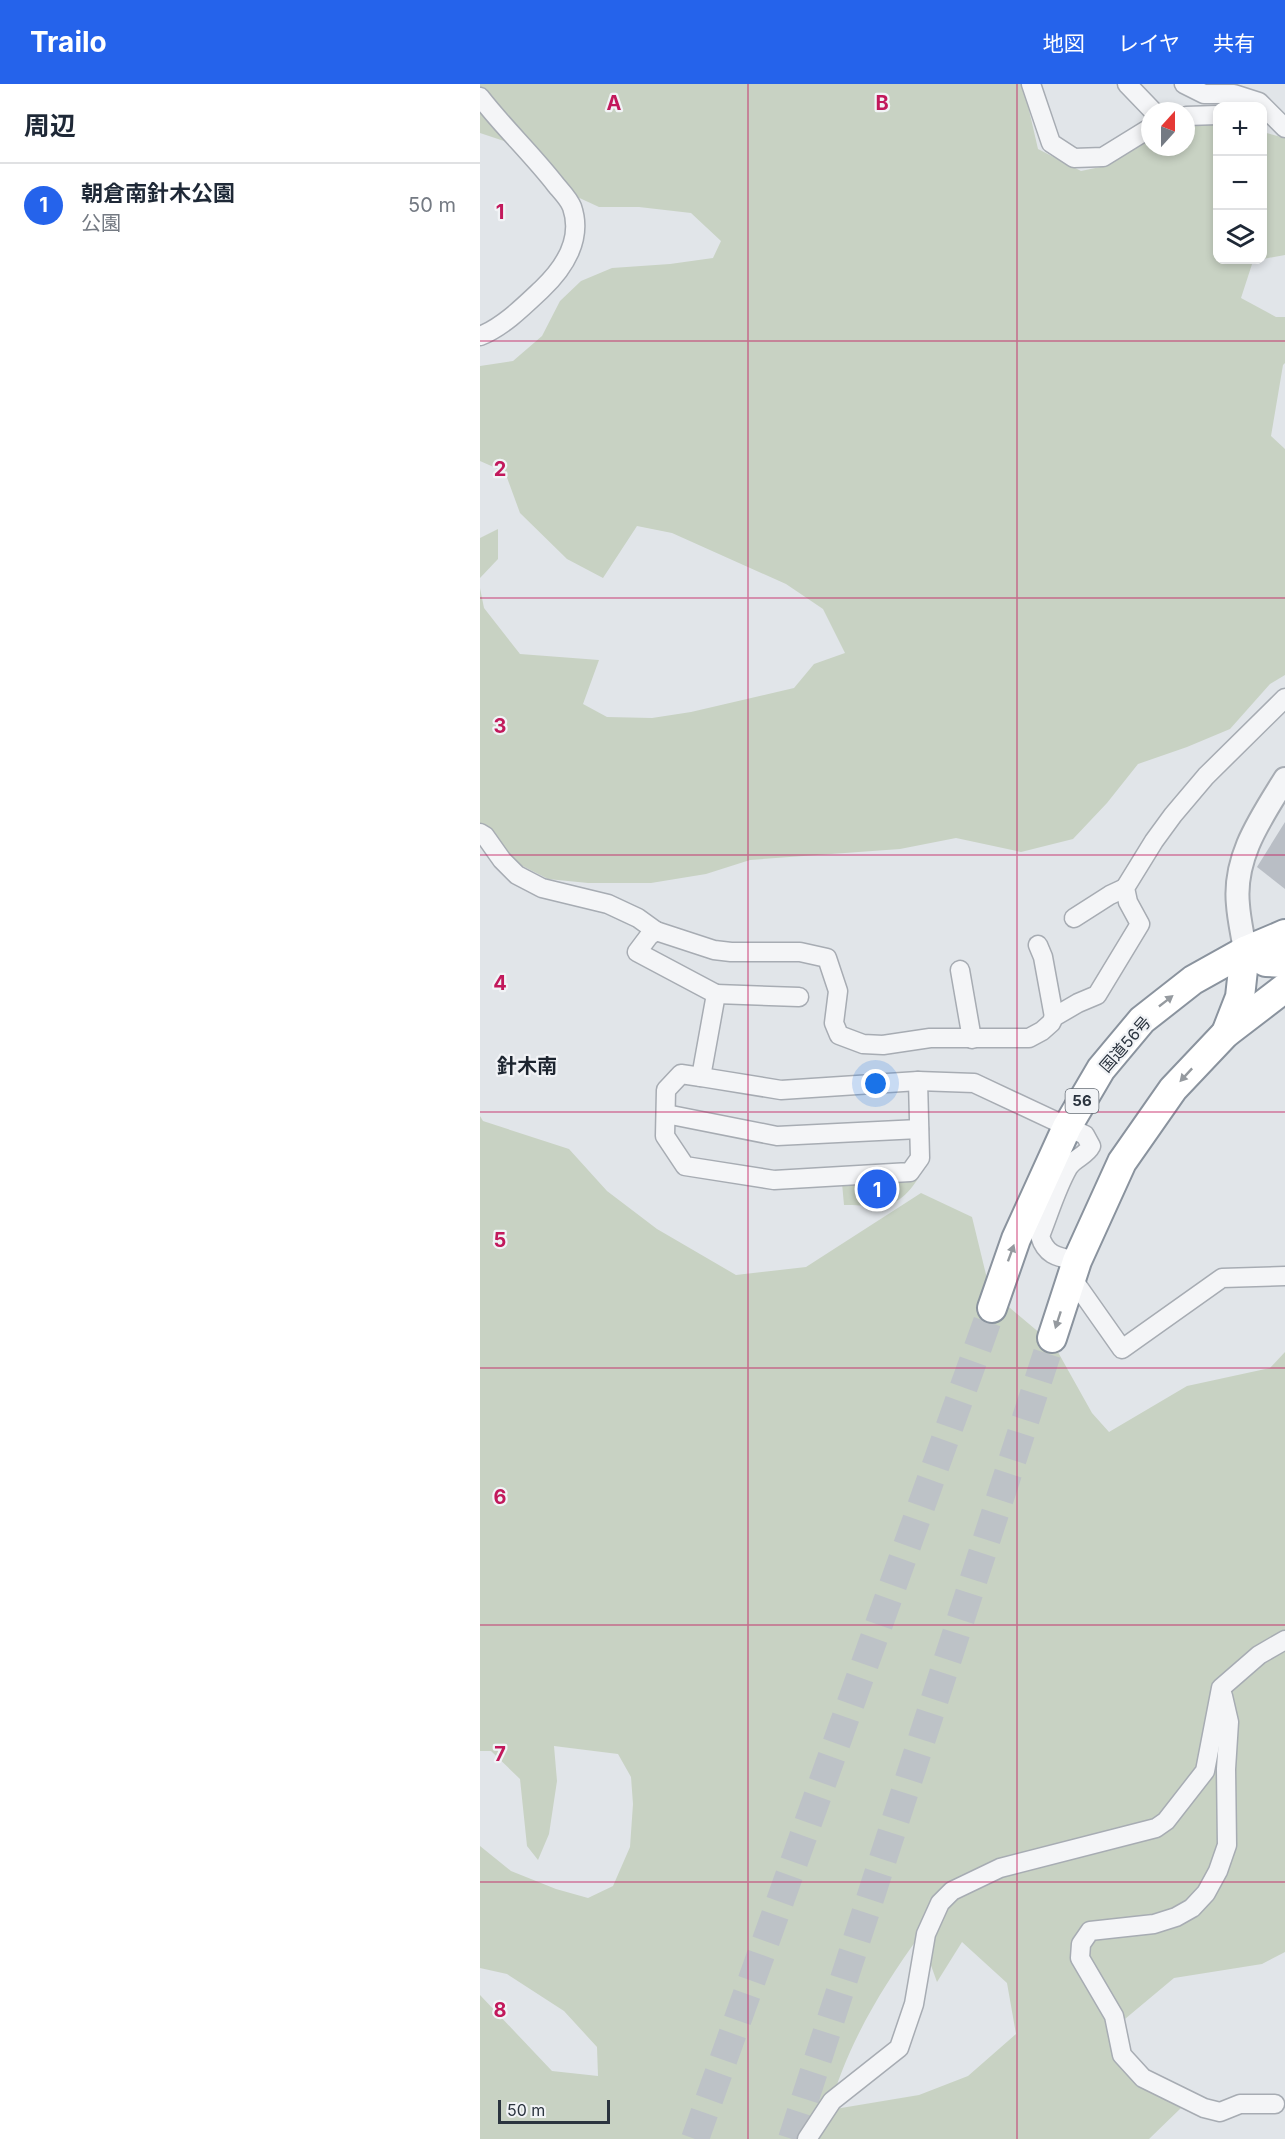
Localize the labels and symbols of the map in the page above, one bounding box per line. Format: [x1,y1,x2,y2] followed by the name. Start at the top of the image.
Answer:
[607,91,622,115] text: A
[875,91,889,115] text: B
[1141,102,1195,156] north arrow
[496,200,504,224] text: 1
[494,457,506,481] text: 2
[494,714,506,738] text: 3
[493,971,507,995] text: 4
[1159,995,1174,1007] one-way arrow
[1095,1012,1155,1076] street label: 国道56号
[497,1054,557,1078] district label: 針木南
[1179,1068,1193,1083] one-way arrow
[861,1069,890,1098] your location
[1066,1089,1098,1113] road number: 56
[858,1166,896,1212] pin: 1
[494,1228,506,1252] text: 5
[1007,1244,1017,1262] one-way arrow
[1053,1311,1062,1329] one-way arrow
[494,1485,507,1509] text: 6
[494,1742,506,1766] text: 7
[493,1998,507,2022] text: 8
[498,2097,610,2124] scale bar

